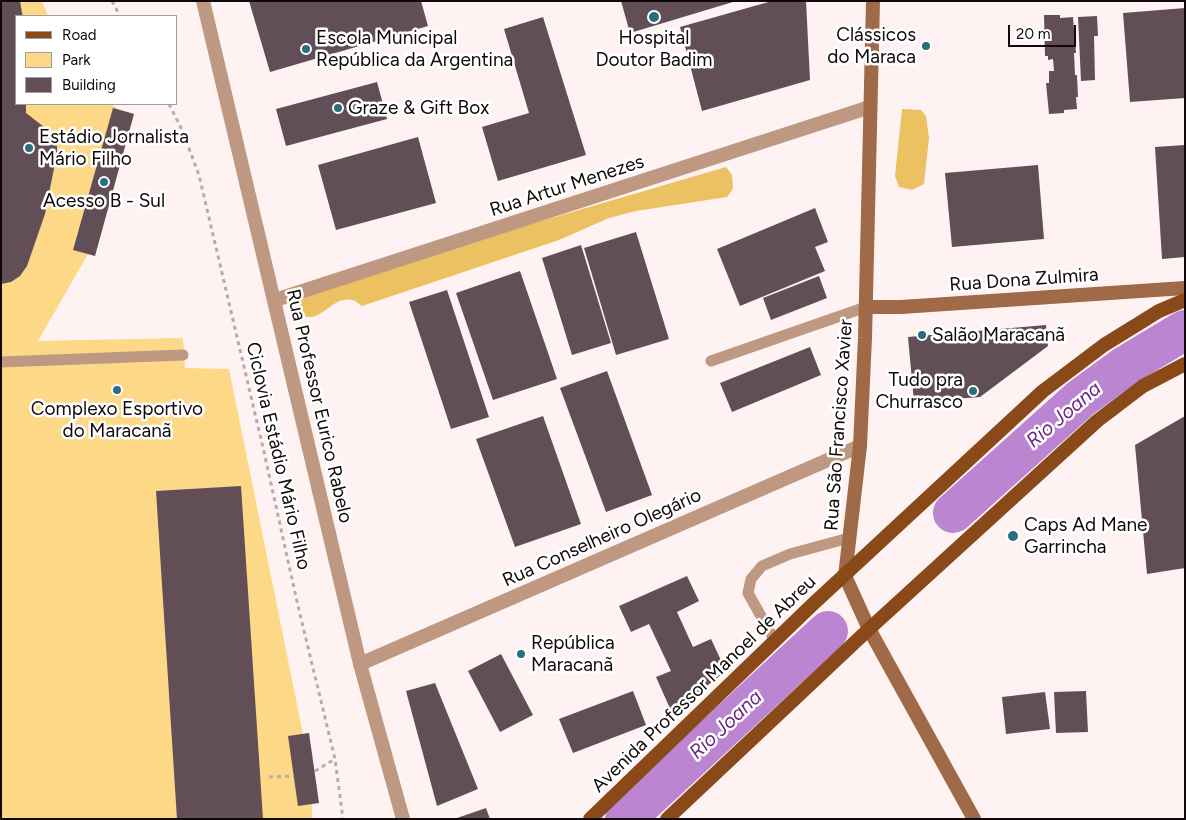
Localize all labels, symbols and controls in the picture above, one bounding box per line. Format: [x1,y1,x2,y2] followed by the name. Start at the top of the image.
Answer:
[647,10,661,24] marker: Hospital Doutor Badim
[15,15,178,105] legend
[1011,15,1078,47] scale bar
[827,24,916,68] place label: Clássicos do Maraca
[1016,25,1050,43] text: 20 m
[62,26,97,44] text: Road
[316,27,513,71] place label: Escola Municipal República da Argentina
[596,27,712,71] place label: Hospital Doutor Badim
[920,40,932,52] marker: Clássicos do Maraca
[300,43,312,55] marker: Escola Municipal República da Argentina
[62,51,91,69] text: Park
[62,76,116,94] text: Building
[348,97,489,119] place label: Graze & Gift Box
[332,102,344,114] marker: Graze & Gift Box
[39,126,189,170] place label: Estádio Jornalista Mário Filho
[23,142,35,154] marker: Estádio Jornalista Mário Filho
[487,150,647,222] street label: Rua Artur Menezes
[98,176,110,188] marker: Acesso B - Sul
[43,190,165,212] place label: Acesso B - Sul
[949,263,1099,297] street label: Rua Dona Zulmira
[281,287,357,525] street label: Rua Professor Eurico Rabelo
[820,318,858,532] street label: Rua São Francisco Xavier
[932,324,1065,346] place label: Salão Maracanã
[916,329,928,341] marker: Salão Maracanã
[241,340,315,572] street label: Ciclovia Estádio Mário Filho
[875,369,963,413] place label: Tudo pra Churrasco
[1022,377,1106,453] water label: Rio Joana
[111,384,123,396] marker: Complexo Esportivo do Maracanã
[967,385,979,397] marker: Tudo pra Churrasco
[31,398,203,442] place label: Complexo Esportivo do Maracanã
[499,484,705,592] street label: Rua Conselheiro Olegário
[1024,514,1147,558] place label: Caps Ad Mane Garrincha
[1006,529,1020,543] marker: Caps Ad Mane Garrincha
[587,571,821,797] street label: Avenida Professor Manoel de Abreu
[531,632,615,676] place label: República Maracanã
[515,648,527,660] marker: República Maracanã
[685,685,767,765] water label: Rio Joana

